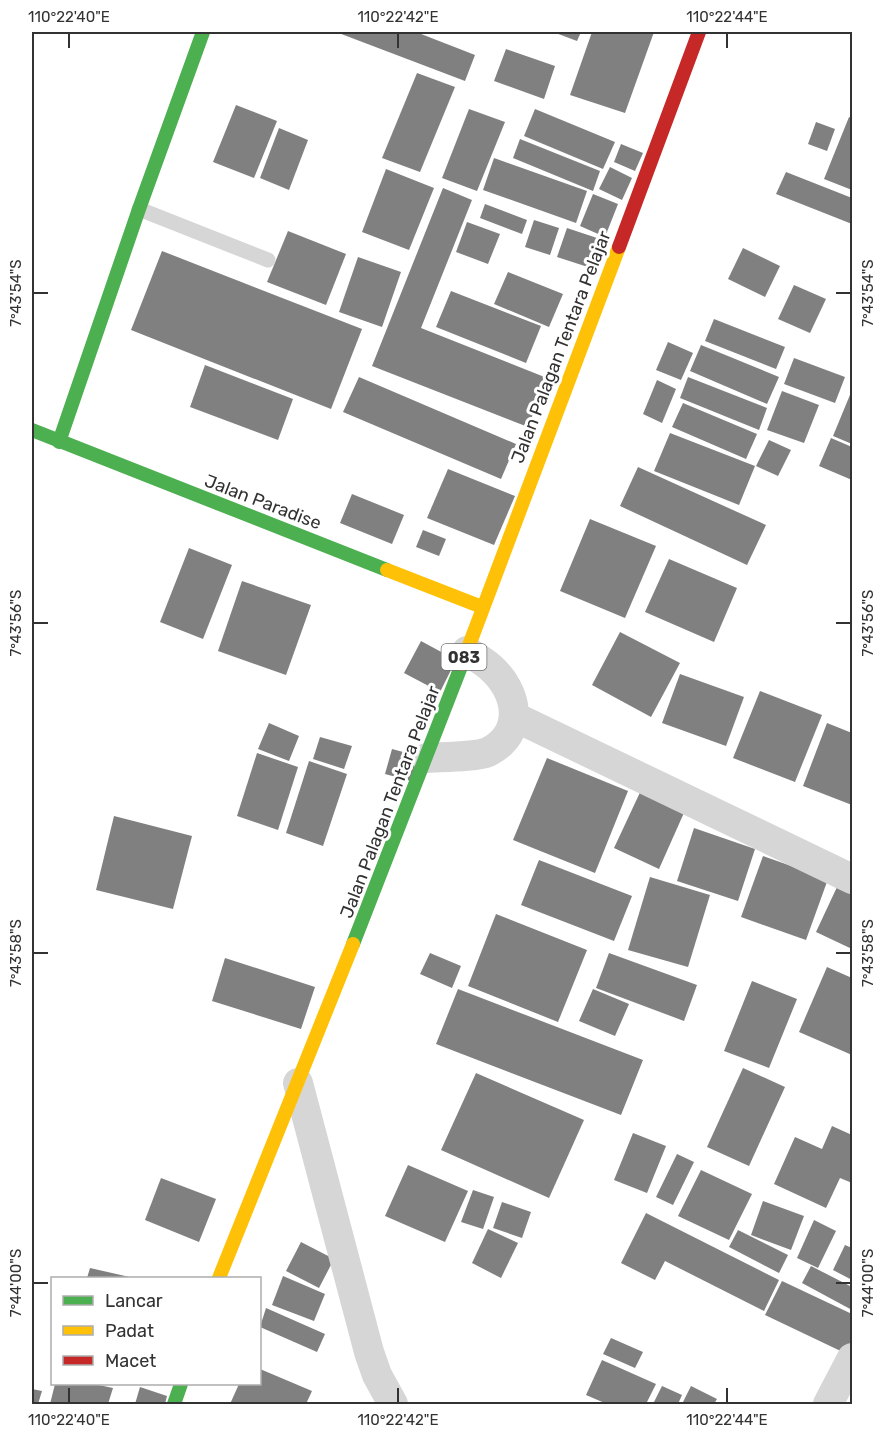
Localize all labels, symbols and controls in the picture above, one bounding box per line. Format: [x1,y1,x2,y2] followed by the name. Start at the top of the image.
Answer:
[28,8,110,26] text: 110°22'40"E
[357,8,439,26] text: 110°22'42"E
[686,8,768,26] text: 110°22'44"E
[506,228,616,466] street label: Jalan Palagan Tentara Pelajar
[7,259,25,327] text: 7°43'54"S
[859,259,877,327] text: 7°43'54"S
[202,470,324,534] street label: Jalan Paradise
[7,590,25,656] text: 7°43'56"S
[859,590,877,656] text: 7°43'56"S
[442,644,486,670] road number: 083
[335,683,445,921] street label: Jalan Palagan Tentara Pelajar
[7,919,25,987] text: 7°43'58"S
[859,919,877,987] text: 7°43'58"S
[7,1249,25,1317] text: 7°44'00"S
[859,1249,877,1317] text: 7°44'00"S
[51,1277,261,1385] legend
[105,1290,163,1312] text: Lancar
[105,1320,154,1342] text: Padat
[105,1350,156,1372] text: Macet
[28,1411,110,1429] text: 110°22'40"E
[357,1411,439,1429] text: 110°22'42"E
[686,1411,768,1429] text: 110°22'44"E

